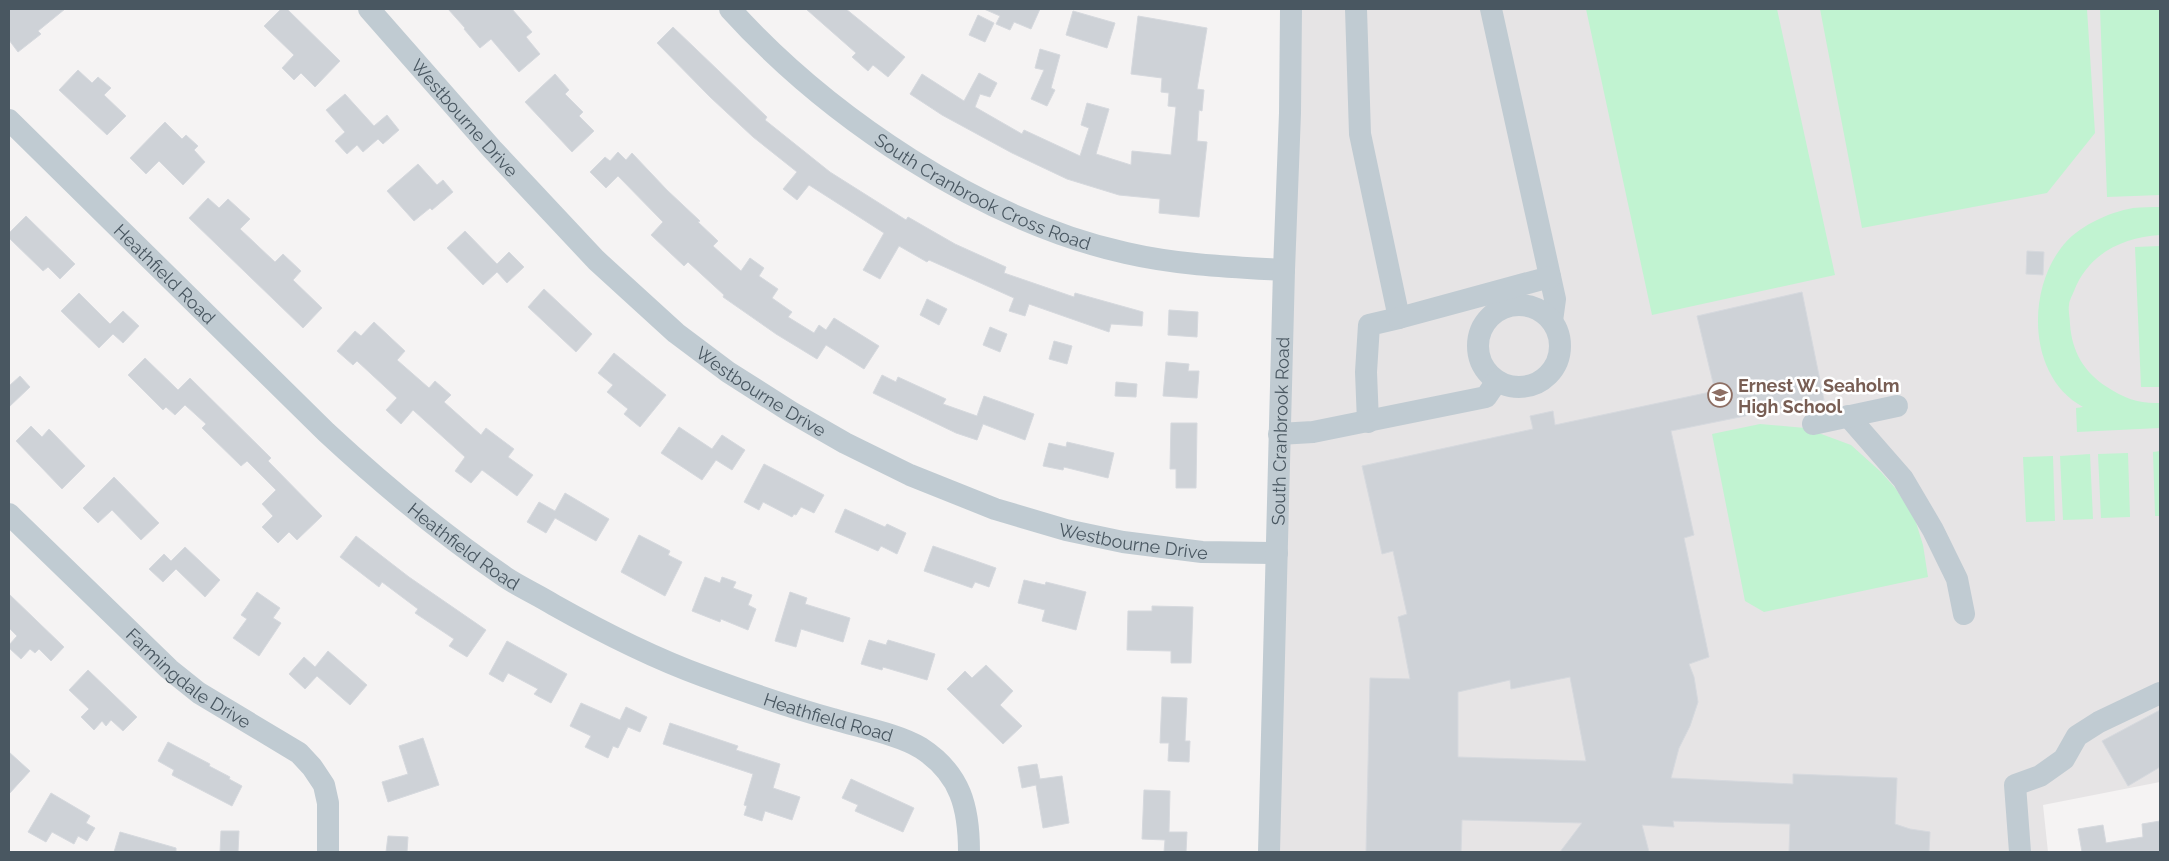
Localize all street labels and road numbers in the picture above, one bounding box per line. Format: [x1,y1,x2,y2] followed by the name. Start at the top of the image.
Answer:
[407,54,523,181] street label: Westbourne Drive
[871,128,1093,254] street label: South Cranbrook Cross Road
[110,219,220,328] street label: Heathfield Road
[1267,337,1293,526] street label: South Cranbrook Road
[692,341,830,441] street label: Westbourne Drive
[404,498,523,594] street label: Heathfield Road
[1057,518,1208,563] street label: Westbourne Drive
[122,623,255,732] street label: Farmingdale Drive
[761,688,896,746] street label: Heathfield Road

